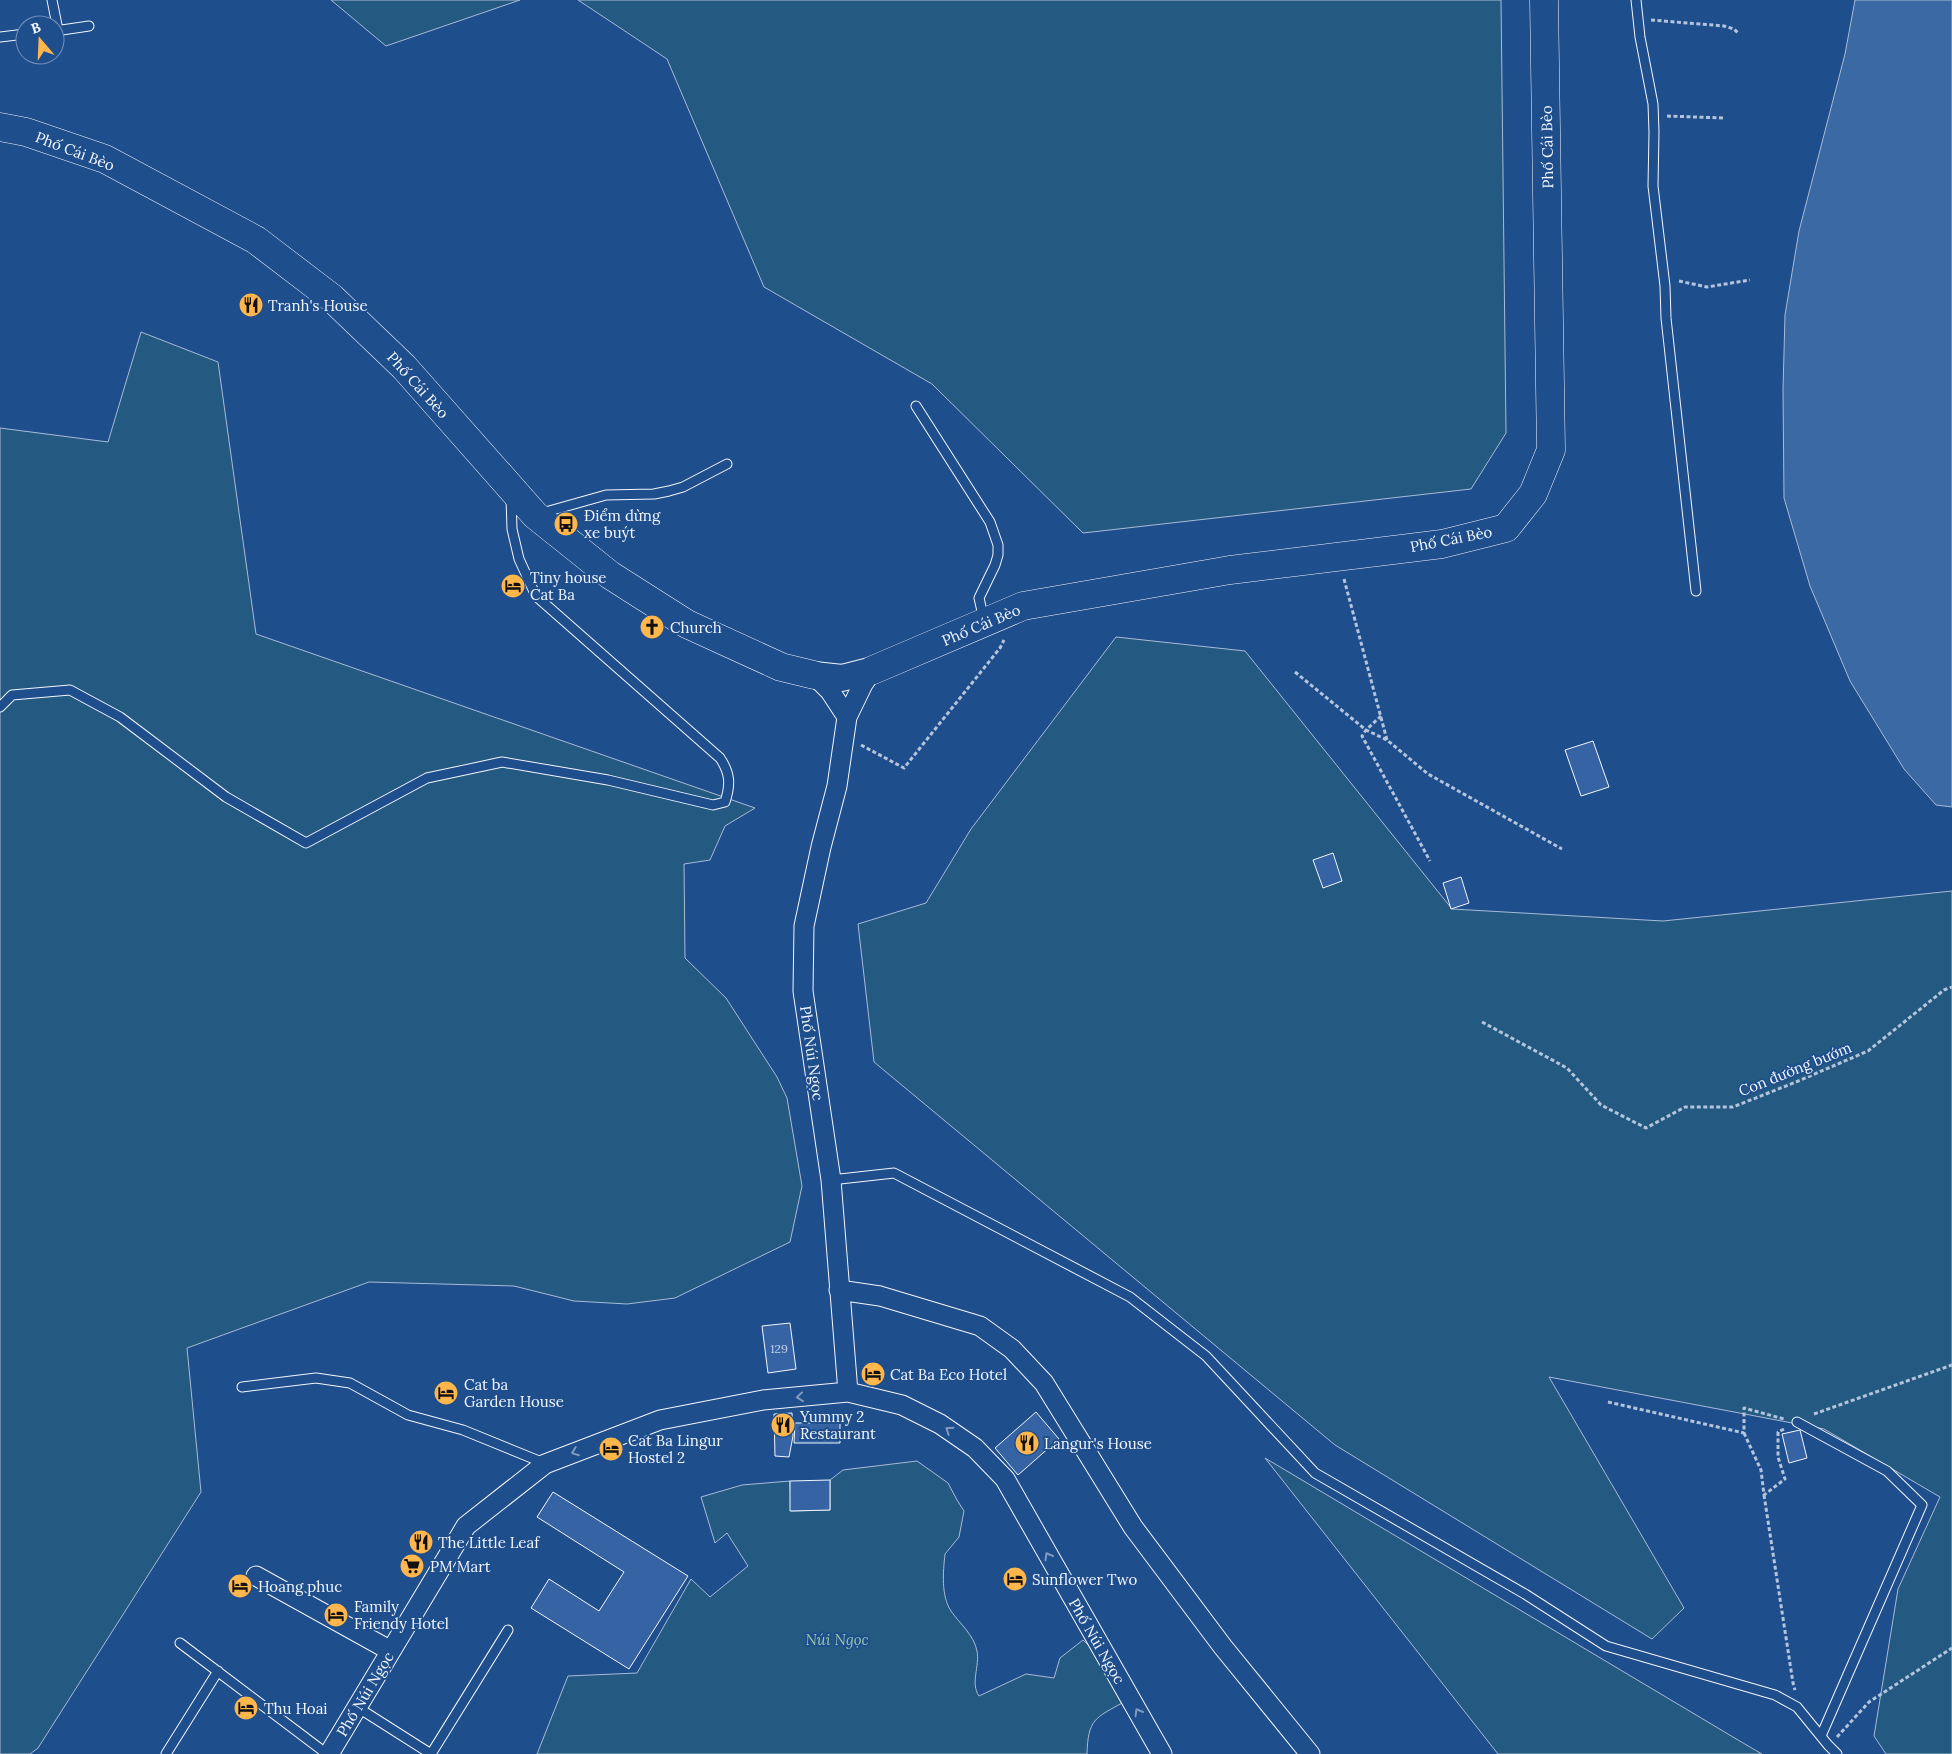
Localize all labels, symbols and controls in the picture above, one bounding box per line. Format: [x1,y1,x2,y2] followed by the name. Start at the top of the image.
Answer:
[15,15,65,65] north arrow
[28,18,43,38] text: B
[1537,105,1557,189] street label: Phố Cái Bèo
[33,127,117,175] street label: Phố Cái Bèo
[238,292,264,318] restaurant icon: Tranh's House
[268,296,368,315] place label: Tranh's House
[383,348,453,422] street label: Phố Cái Bèo
[584,506,661,542] place label: Điểm dừng xe buýt
[553,511,579,537] bus stop icon: Điểm dừng xe buýt
[1408,522,1494,556] street label: Phố Cái Bèo
[530,568,606,604] place label: Tiny house Cat Ba
[500,573,526,599] hotel icon: Tiny house Cat Ba
[939,600,1023,650] street label: Phố Cái Bèo
[639,614,665,640] church icon: Church
[670,618,722,637] place label: Church
[796,1004,828,1102] street label: Phố Núi Ngọc
[1736,1038,1854,1100] street label: Con đường bướm
[770,1341,788,1356] house number: 129
[860,1361,886,1387] hotel icon: Cat Ba Eco Hotel
[890,1365,1007,1384] place label: Cat Ba Eco Hotel
[464,1375,564,1411] place label: Cat ba Garden House
[433,1380,459,1406] hotel icon: Cat ba Garden House
[795,1391,803,1402] one-way arrow
[799,1407,876,1443] place label: Yummy 2 Restaurant
[770,1412,796,1438] restaurant icon: Yummy 2 Restaurant
[946,1427,955,1436] one-way arrow
[1014,1430,1040,1456] restaurant icon: Langur's House
[628,1431,723,1467] place label: Cat Ba Lingur Hostel 2
[1044,1434,1152,1453] place label: Langur's House
[598,1436,624,1462] hotel icon: Cat Ba Lingur Hostel 2
[571,1446,580,1456] one-way arrow
[408,1529,434,1555] restaurant icon: The Little Leaf
[438,1533,540,1552] place label: The Little Leaf
[1045,1552,1055,1561] one-way arrow
[399,1553,425,1579] supermarket icon: PM Mart
[430,1557,491,1576] place label: PM Mart
[1002,1566,1028,1592] hotel icon: Sunflower Two
[1032,1570,1137,1589] place label: Sunflower Two
[227,1573,253,1599] hotel icon: Hoang phuc
[258,1577,342,1596] place label: Hoang phuc
[1065,1595,1129,1687] street label: Phố Núi Ngọc
[354,1597,449,1633] place label: Family Friendy Hotel
[323,1602,349,1628] hotel icon: Family Friendy Hotel
[805,1630,869,1649] park label: Núi Ngọc
[332,1648,398,1740] street label: Phố Núi Ngọc
[233,1695,259,1721] hotel icon: Thu Hoai
[264,1699,328,1718] place label: Thu Hoai
[1134,1708,1144,1717] one-way arrow

